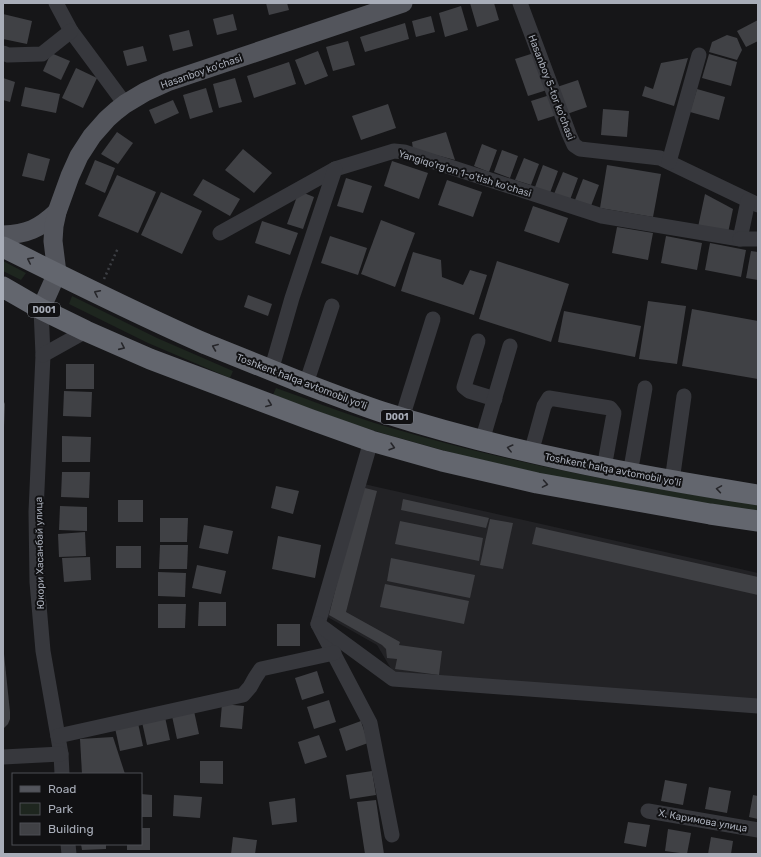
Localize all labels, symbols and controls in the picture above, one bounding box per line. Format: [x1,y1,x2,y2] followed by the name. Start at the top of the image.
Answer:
[525,33,577,142] street label: Hasanboy 5-tor ko'chasi
[159,52,244,92] street label: Hasanboy ko'chasi
[397,148,533,200] street label: Yangiqo'rg'on 1-o'tish ko'chasi
[27,257,34,265] one-way arrow
[93,290,101,297] one-way arrow
[28,303,60,317] road number: D001
[117,342,125,350] one-way arrow
[211,344,218,352] one-way arrow
[235,351,369,412] street label: Toshkent halqa avtomobil yo'li
[265,399,272,407] one-way arrow
[381,410,413,424] road number: D001
[388,442,395,450] one-way arrow
[506,444,513,452] one-way arrow
[544,451,682,489] street label: Toshkent halqa avtomobil yo'li
[542,479,548,488] one-way arrow
[716,485,723,494] one-way arrow
[33,497,47,609] street label: Юкори Хасанбай улица
[12,773,142,845] legend
[48,782,76,796] text: Road
[48,802,74,816] text: Park
[657,807,748,835] street label: Х. Каримова улица
[48,822,94,836] text: Building

